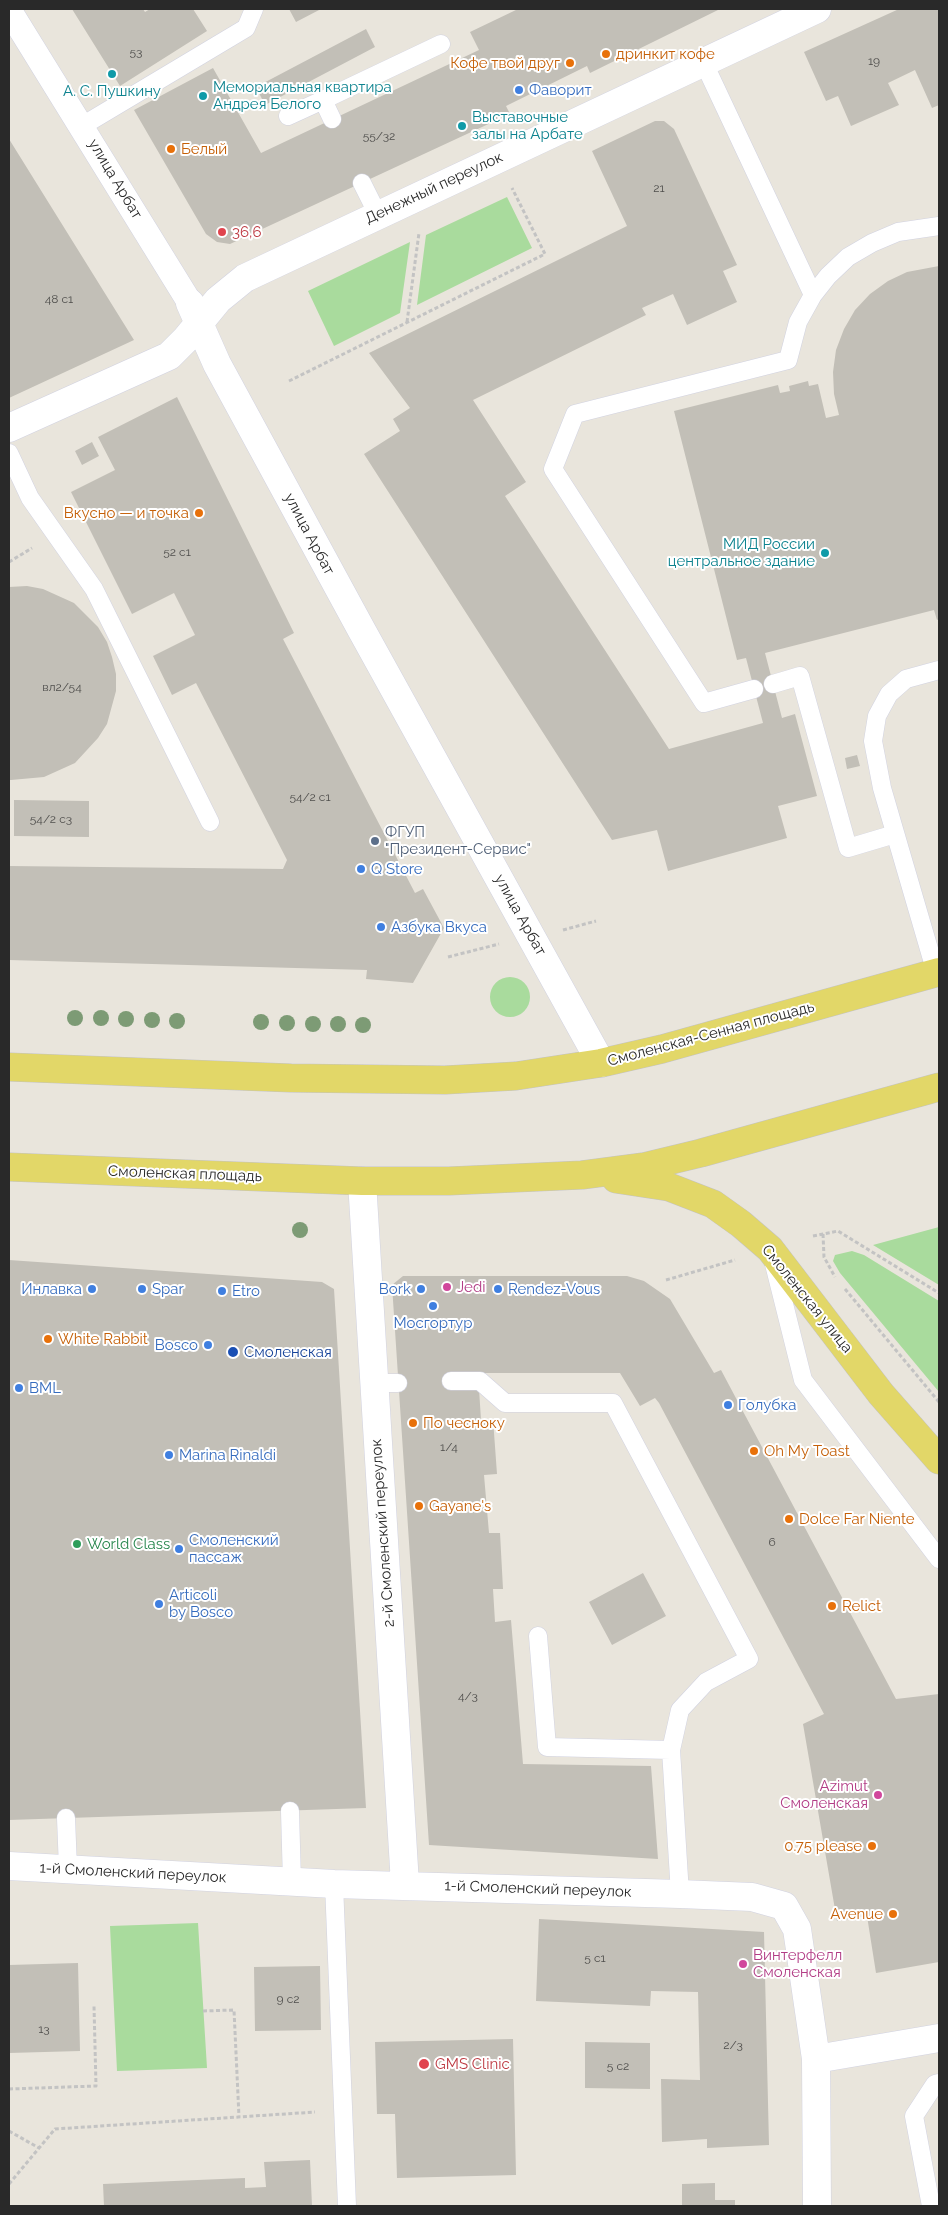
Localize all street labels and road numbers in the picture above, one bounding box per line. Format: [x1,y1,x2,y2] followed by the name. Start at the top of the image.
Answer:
[84,136,146,222] street label: улица Арбат
[362,148,506,228] street label: Денежный переулок
[280,490,338,578] street label: улица Арбат
[490,871,550,959] street label: улица Арбат
[606,998,816,1070] street label: Смоленская-Сенная площадь
[108,1162,262,1186] street label: Смоленская площадь
[758,1241,856,1357] street label: Смоленская улица
[367,1438,399,1628] street label: 2-й Смоленский переулок
[39,1859,227,1887] street label: 1-й Смоленский переулок
[444,1877,632,1901] street label: 1-й Смоленский переулок

